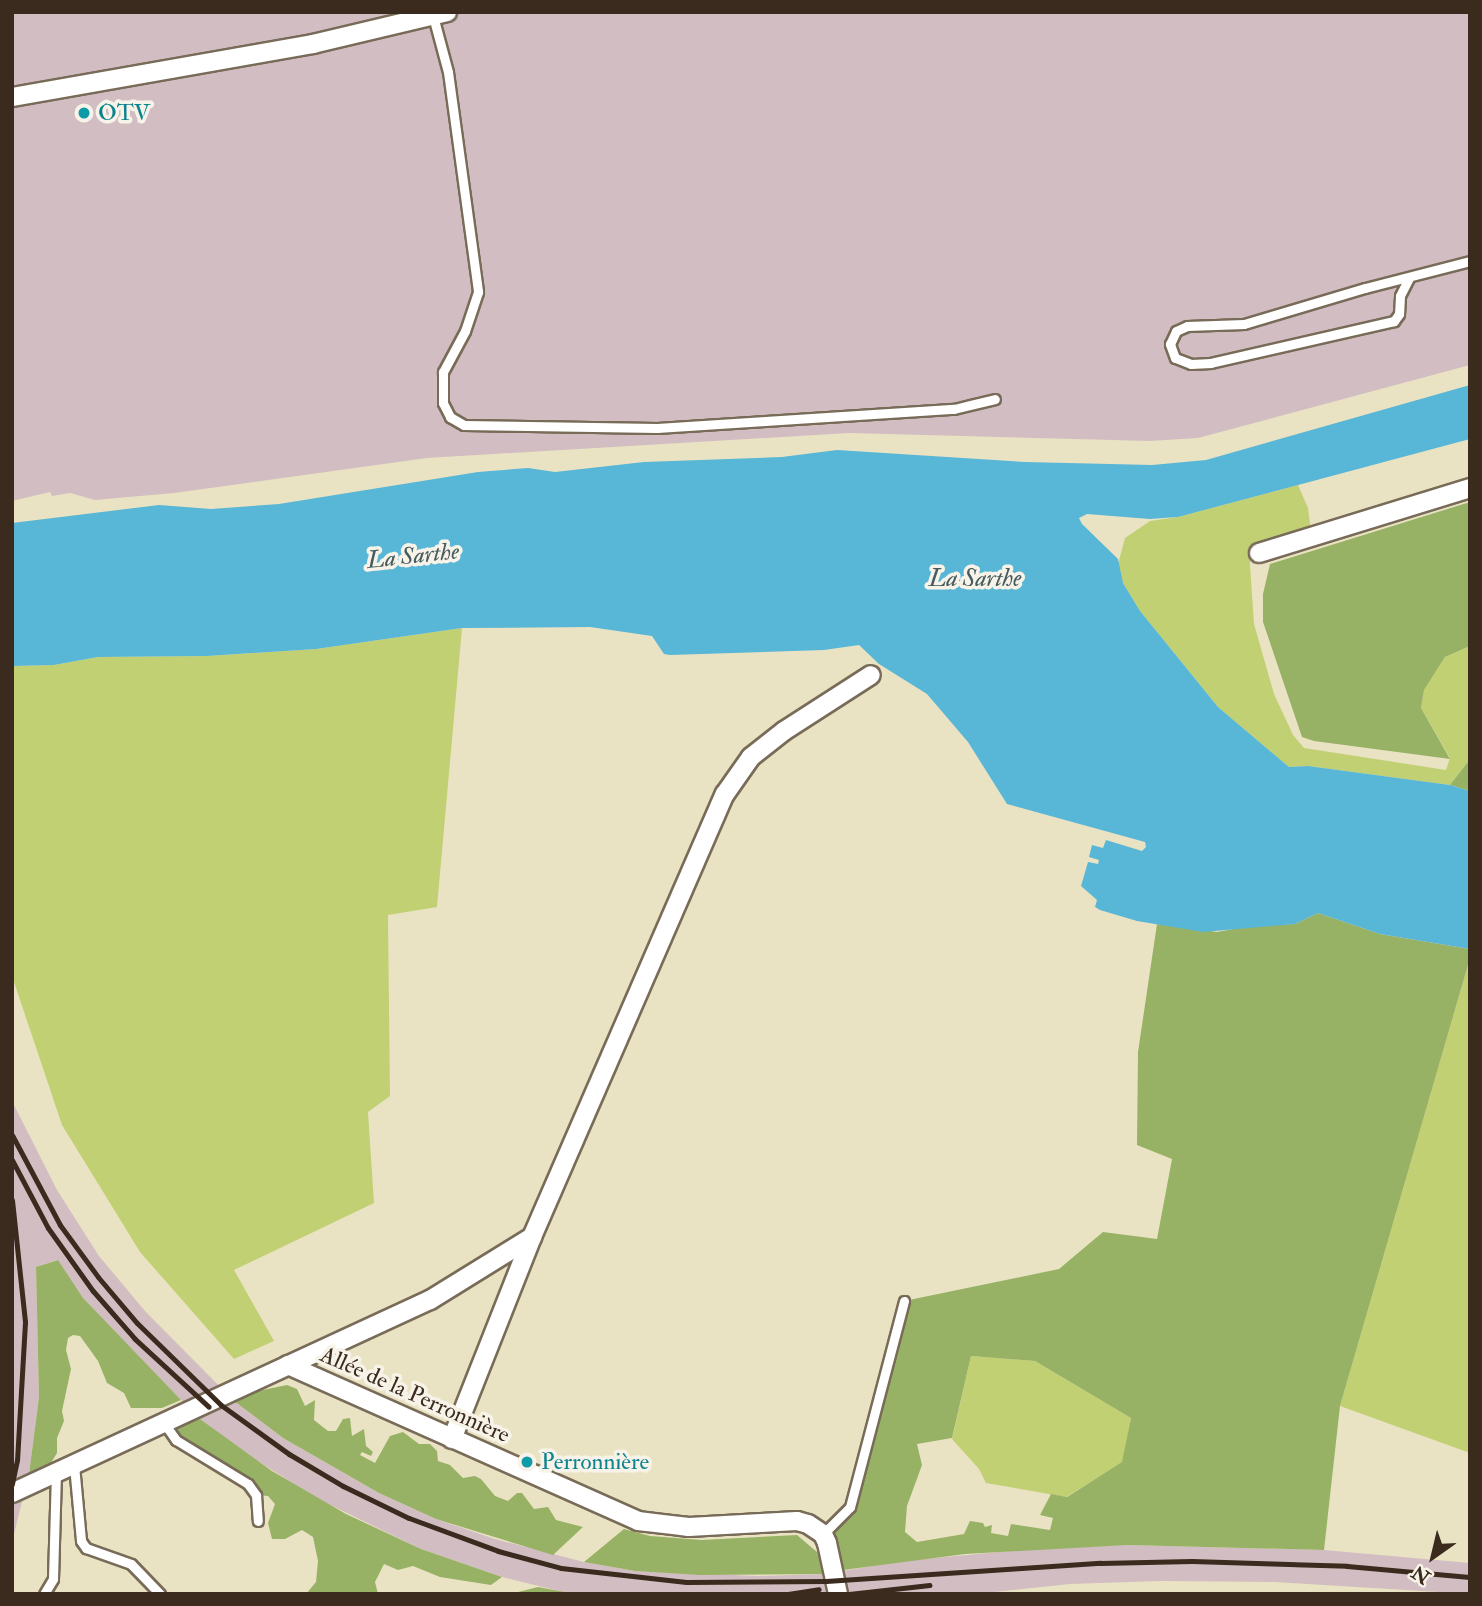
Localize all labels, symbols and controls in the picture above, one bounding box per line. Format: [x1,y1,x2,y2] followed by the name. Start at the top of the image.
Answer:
[98,99,150,127] place label: OTV
[76,105,92,121] marker: OTV
[366,537,460,575] water label: La Sarthe
[929,565,1021,593] water label: La Sarthe
[316,1341,514,1449] street label: Allée de la Perronnière
[541,1448,649,1476] place label: Perronnière
[519,1454,535,1470] marker: Perronnière
[1398,1522,1468,1592] north arrow
[1407,1560,1435,1589] text: N

